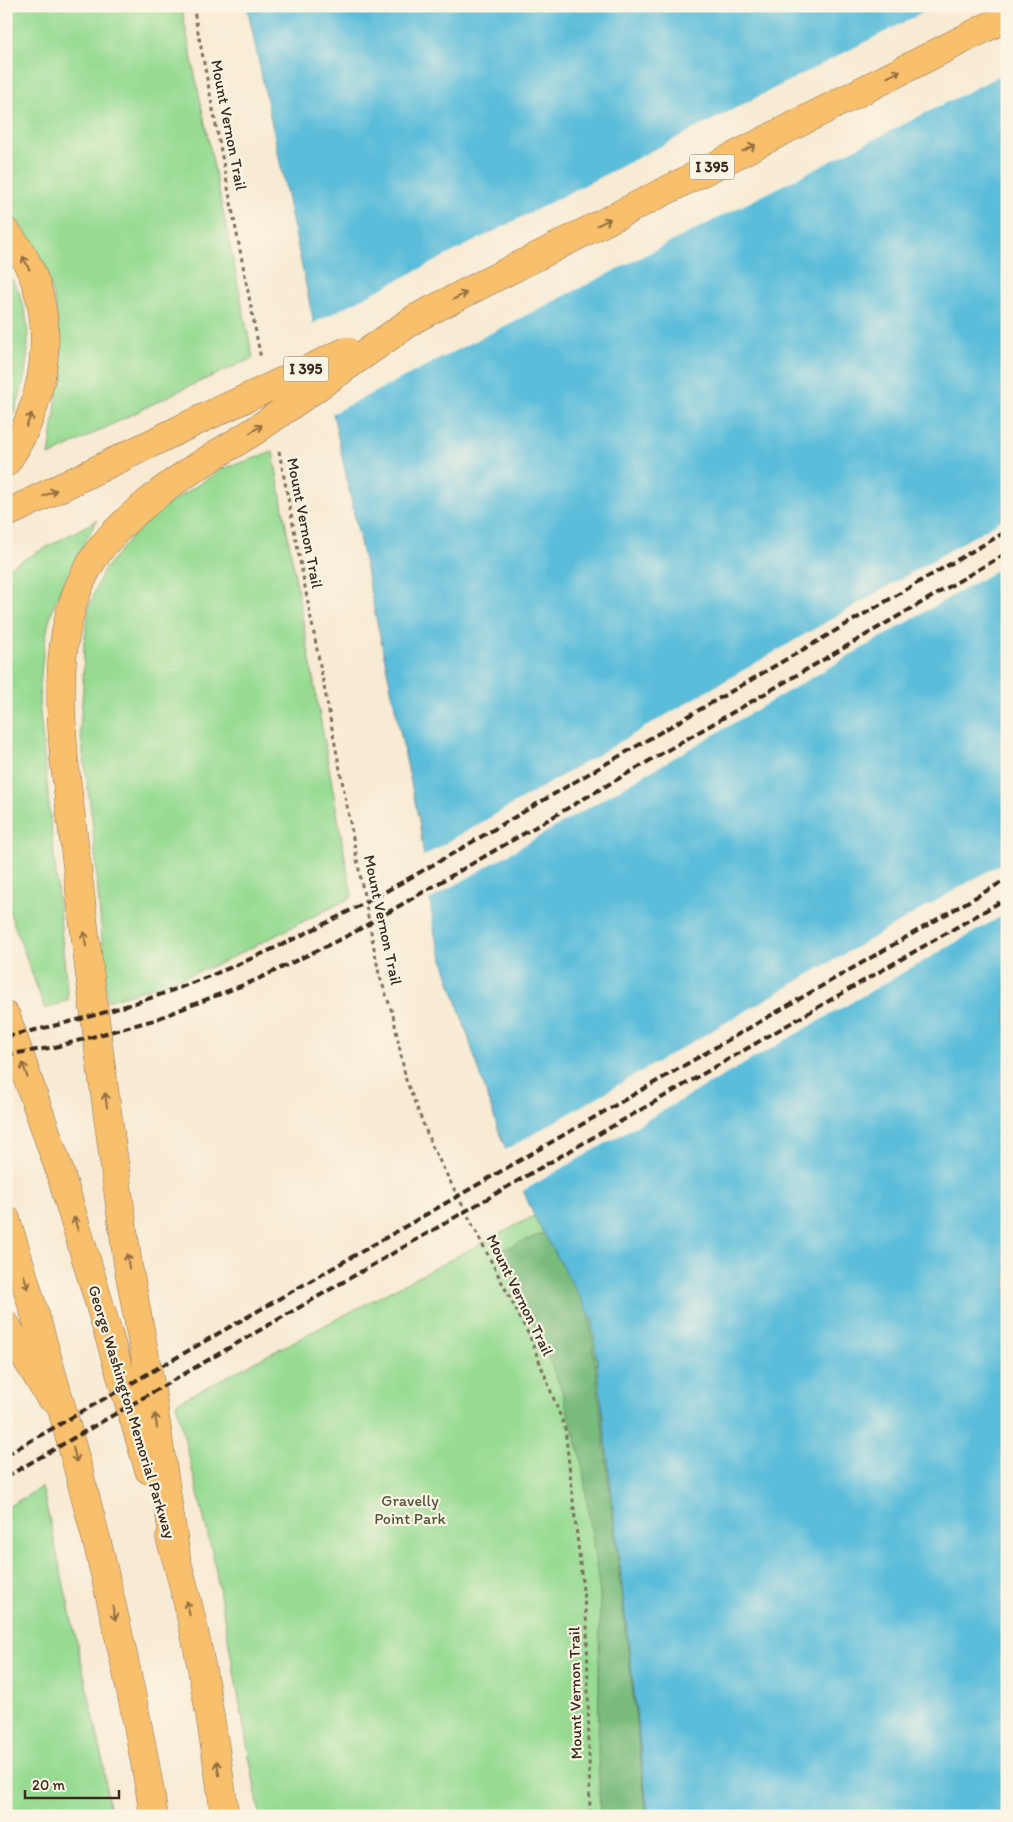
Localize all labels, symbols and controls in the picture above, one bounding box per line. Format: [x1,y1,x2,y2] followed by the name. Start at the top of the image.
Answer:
[207,58,251,192] street label: Mount Vernon Trail
[886,69,901,78] one-way arrow
[741,143,756,152] one-way arrow
[690,154,734,180] road number: I 395
[597,217,612,227] one-way arrow
[21,256,30,271] one-way arrow
[452,291,467,300] one-way arrow
[284,356,328,382] road number: I 395
[24,413,34,428] one-way arrow
[249,424,263,434] one-way arrow
[283,456,327,590] street label: Mount Vernon Trail
[42,488,57,497] one-way arrow
[360,853,406,987] street label: Mount Vernon Trail
[80,931,90,947] one-way arrow
[20,1063,29,1078] one-way arrow
[100,1092,110,1108] one-way arrow
[70,1217,80,1233] one-way arrow
[482,1231,558,1359] street label: Mount Vernon Trail
[123,1253,133,1269] one-way arrow
[22,1274,31,1289] one-way arrow
[84,1283,180,1541] street label: George Washington Memorial Parkway
[150,1413,160,1429] one-way arrow
[71,1447,80,1463] one-way arrow
[374,1491,447,1528] park label: Gravelly Point Park
[183,1600,192,1616] one-way arrow
[110,1604,119,1620] one-way arrow
[564,1626,586,1760] street label: Mount Vernon Trail
[212,1760,222,1776] one-way arrow
[25,1767,119,1799] scale bar
[32,1776,66,1794] text: 20 m

